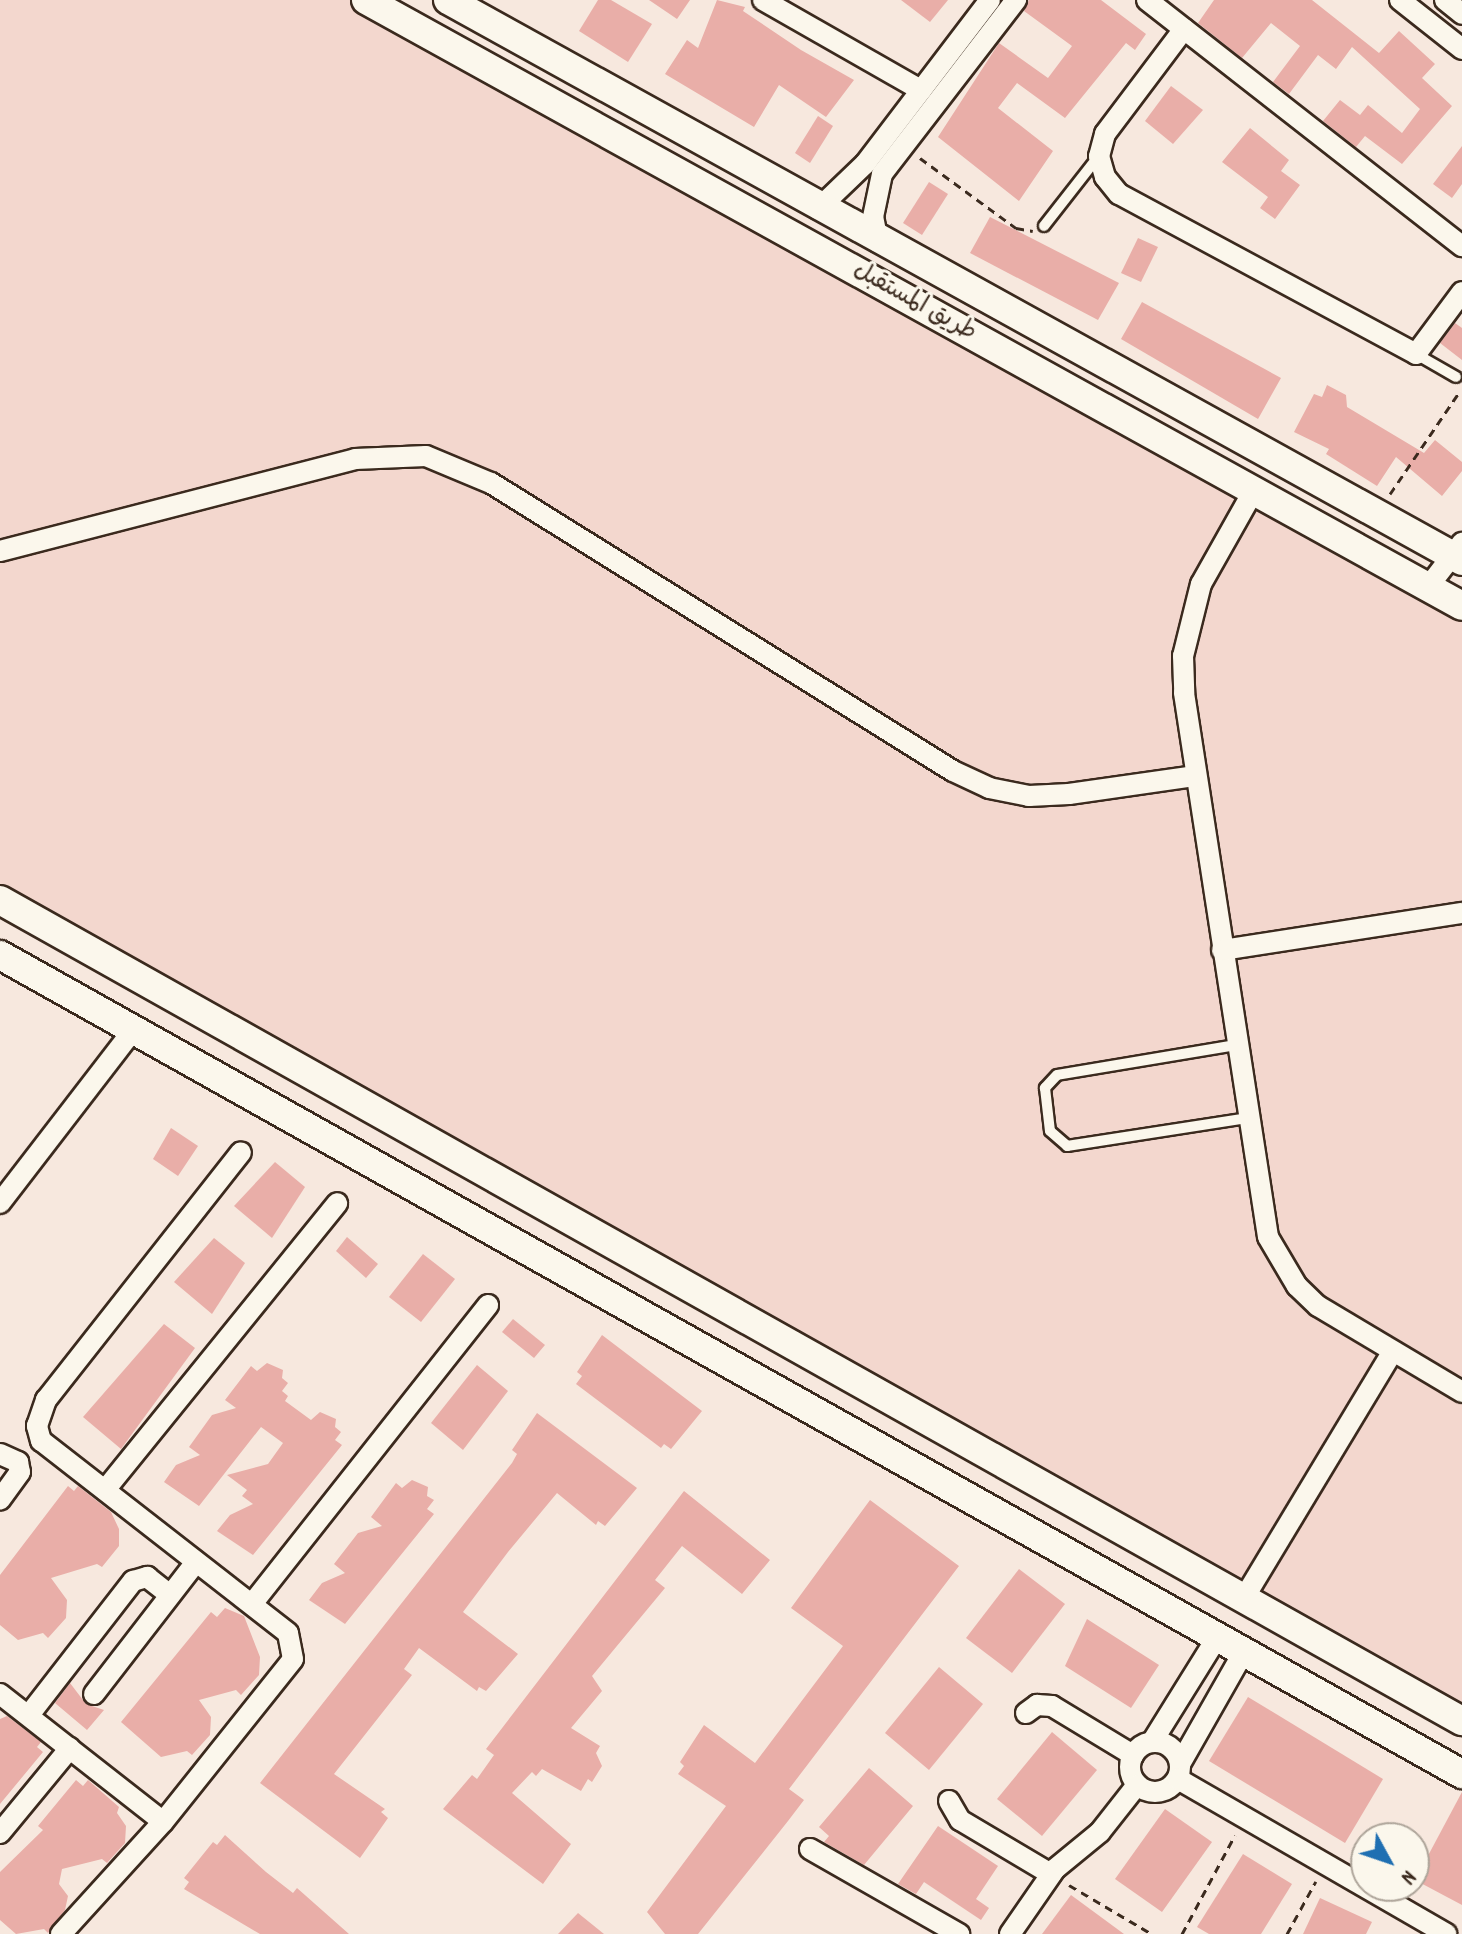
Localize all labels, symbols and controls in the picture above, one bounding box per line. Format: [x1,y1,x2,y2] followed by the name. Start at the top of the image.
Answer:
[847,257,981,349] street label: طريق المستقبل
[1350,1822,1430,1902] north arrow
[1392,1862,1423,1891] text: N

